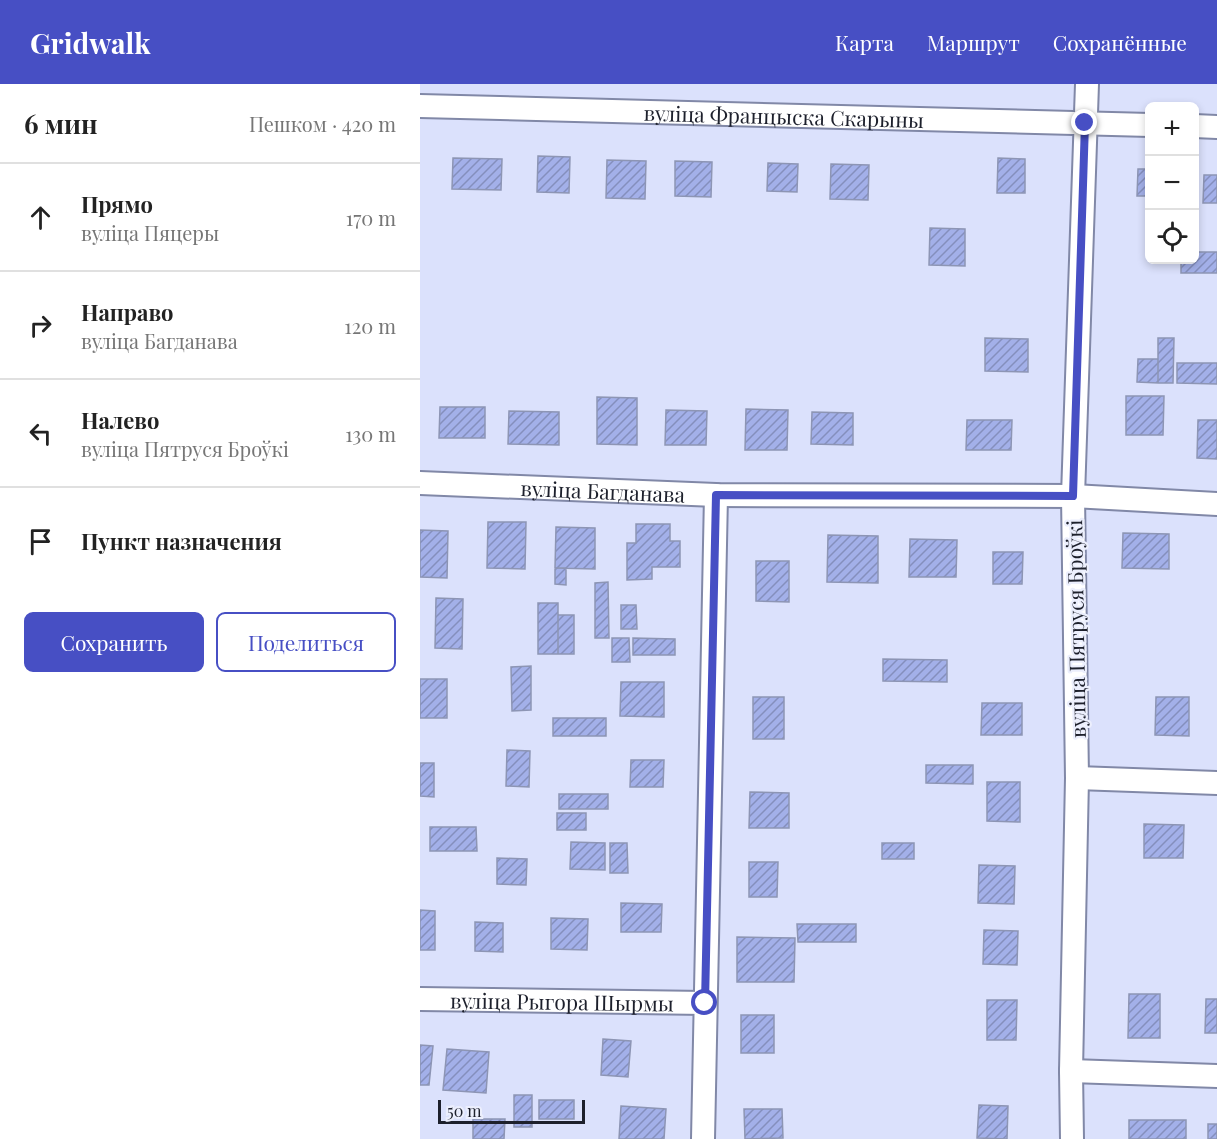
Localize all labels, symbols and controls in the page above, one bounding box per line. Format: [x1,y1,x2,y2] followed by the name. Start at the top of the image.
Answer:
[30,24,151,61] text: Gridwalk
[835,28,894,56] text: Карта
[927,28,1020,56] text: Маршрут
[1053,28,1187,56] text: Сохранённые
[643,98,924,133] street label: вуліца Францыска Скарыны
[1145,102,1199,264] map controls
[1145,102,1199,156] button: +
[24,106,98,141] text: 6 мин
[1071,109,1097,135] route end
[249,110,396,137] text: Пешком · 420 m
[1145,156,1199,210] button: −
[81,189,153,219] text: Прямо
[24,201,57,234] icon: ahead
[346,204,396,231] text: 170 m
[1145,210,1199,264] button: locate
[81,219,219,246] text: вуліца Пяцеры
[81,297,174,327] text: Направо
[24,309,57,342] icon: right
[344,312,396,339] text: 120 m
[81,327,238,354] text: вуліца Багданава
[81,405,159,435] text: Налево
[24,417,57,450] icon: left
[345,420,396,447] text: 130 m
[81,435,289,462] text: вуліца Пятруся Броўкі
[520,473,686,508] street label: вуліца Багданава
[1059,520,1091,738] street label: вуліца Пятруся Броўкі
[24,525,57,558] icon: arrive
[81,526,282,556] text: Пункт назначения
[24,612,204,672] button: Сохранить
[216,612,396,672] button: Поделиться
[450,985,674,1017] street label: вуліца Рыгора Шырмы
[691,989,717,1015] route start
[438,1097,585,1124] scale bar
[447,1100,481,1121] text: 50 m

